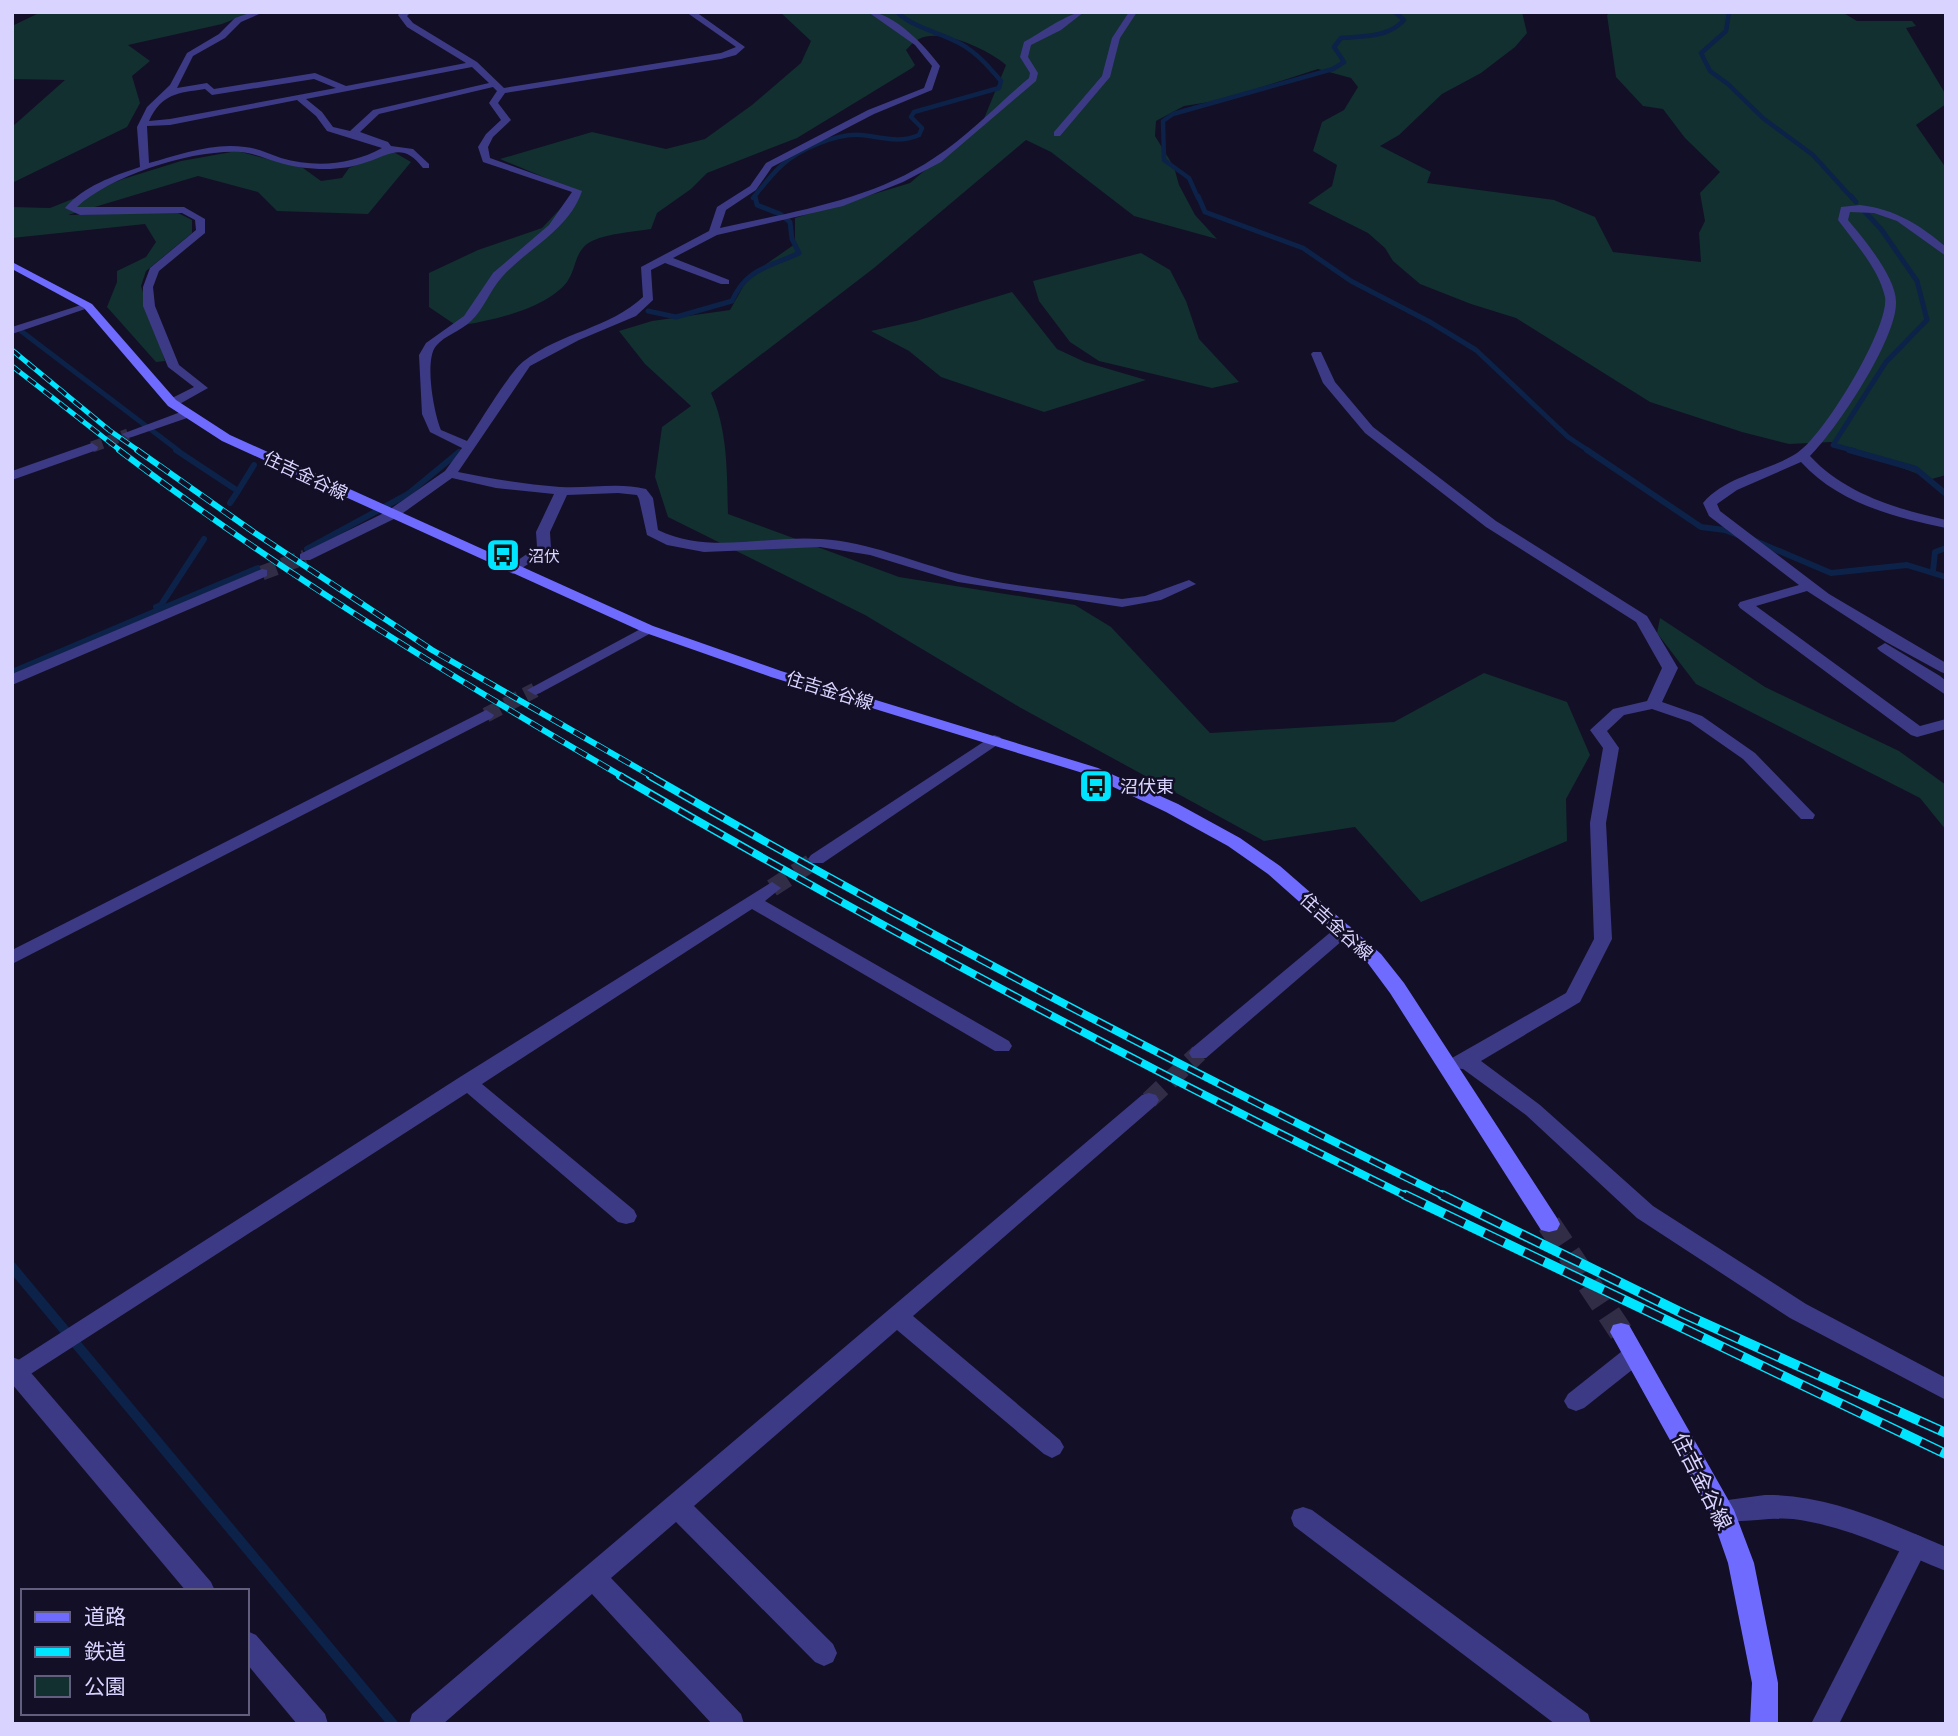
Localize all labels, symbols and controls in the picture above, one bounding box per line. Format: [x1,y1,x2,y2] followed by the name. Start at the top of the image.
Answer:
[261,446,351,504] street label: 住吉金谷線
[484,536,522,574] bus stop icon: 沼伏
[528,546,560,565] place label: 沼伏
[784,666,876,714] street label: 住吉金谷線
[1077,767,1115,805] bus stop icon: 沼伏東
[1120,775,1174,797] place label: 沼伏東
[1296,888,1378,964] street label: 住吉金谷線
[1668,1429,1738,1533] street label: 住吉金谷線
[21,1589,248,1715] legend
[84,1603,126,1628] text: 道路
[84,1638,126,1663] text: 鉄道
[84,1673,126,1698] text: 公園

